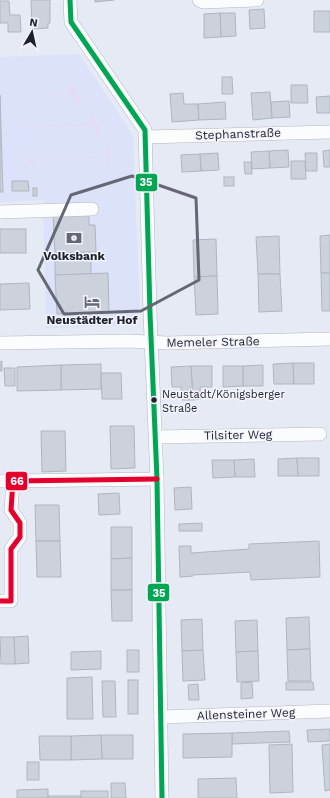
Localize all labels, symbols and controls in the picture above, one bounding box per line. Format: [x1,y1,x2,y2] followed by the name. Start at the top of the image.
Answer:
[12,12,52,52] north arrow
[28,16,39,30] text: N
[195,126,281,142] street label: Stephanstraße
[135,173,158,192] line badge: 35
[140,176,152,189] text: 35
[65,229,83,247] bank icon: Volksbank
[43,249,105,263] place label: Volksbank
[83,293,101,311] hotel icon: Neustädter Hof
[47,313,138,327] place label: Neustädter Hof
[166,334,260,350] street label: Memeler Straße
[162,388,285,415] place label: Neustadt/Königsberger Straße
[149,395,159,405] marker: Neustadt/Königsberger Straße
[204,427,273,443] street label: Tilsiter Weg
[5,471,28,491] line badge: 66
[10,475,24,488] text: 66
[147,583,170,602] line badge: 35
[153,587,165,600] text: 35
[197,705,296,723] street label: Allensteiner Weg

